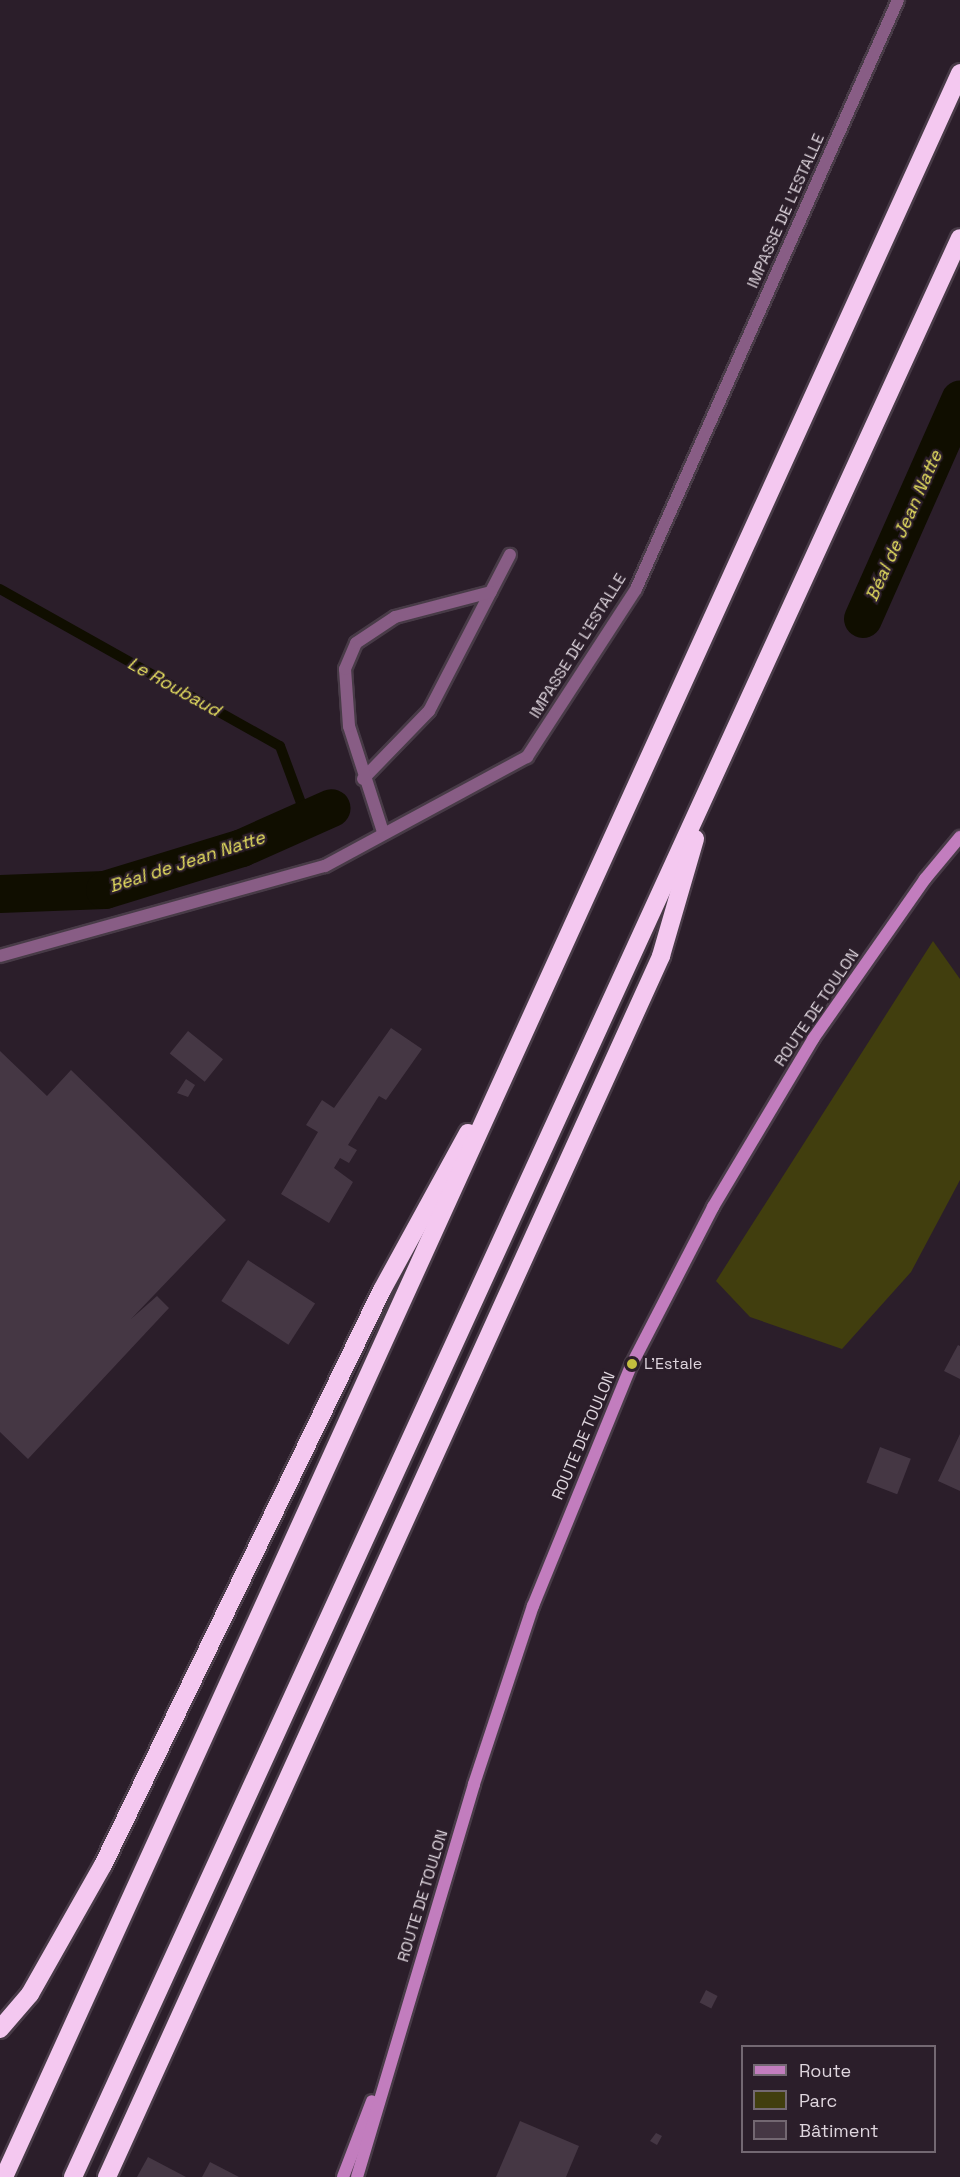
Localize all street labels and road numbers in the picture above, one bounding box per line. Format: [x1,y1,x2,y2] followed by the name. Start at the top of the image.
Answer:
[743,131,829,291] street label: IMPASSE DE L'ESTALLE
[526,570,630,722] street label: IMPASSE DE L'ESTALLE
[771,946,863,1070] street label: ROUTE DE TOULON
[548,1369,620,1503] street label: ROUTE DE TOULON
[394,1827,452,1965] street label: ROUTE DE TOULON

